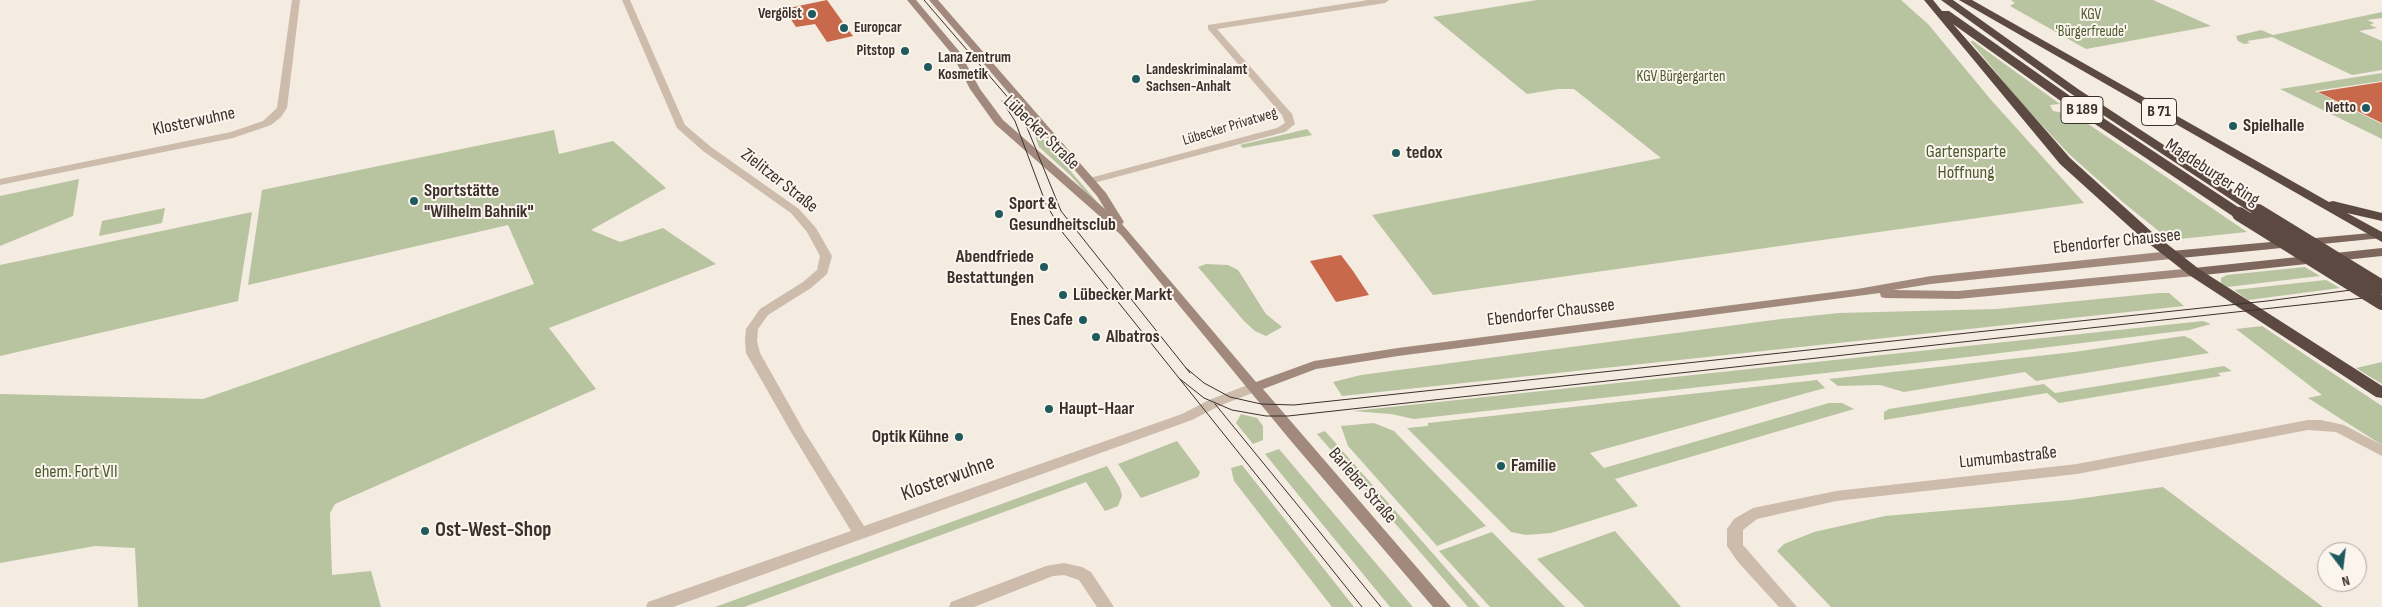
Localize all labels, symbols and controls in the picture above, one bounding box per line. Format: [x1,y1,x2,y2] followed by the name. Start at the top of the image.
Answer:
[758,5,802,23] place label: Vergölst
[2056,6,2126,41] park label: KGV 'Bürgerfreude'
[806,8,818,20] marker: Vergölst
[854,19,902,37] place label: Europcar
[838,22,850,34] marker: Europcar
[857,42,895,60] place label: Pitstop
[899,45,911,57] marker: Pitstop
[938,49,1011,84] place label: Lana Zentrum Kosmetik
[922,61,934,73] marker: Lana Zentrum Kosmetik
[1146,61,1247,96] place label: Landeskriminalamt Sachsen-Anhalt
[1637,68,1725,86] park label: KGV Bürgergarten
[1130,73,1142,85] marker: Landeskriminalamt Sachsen-Anhalt
[998,91,1084,175] street label: Lübecker Straße
[2061,96,2103,124] road number: B 189
[2142,98,2176,125] road number: B 71
[2325,99,2356,117] place label: Netto
[2360,102,2372,114] marker: Netto
[151,103,237,141] street label: Klosterwuhne
[1180,104,1280,150] street label: Lübecker Privatweg
[2243,115,2304,137] place label: Spielhalle
[2227,120,2239,132] marker: Spielhalle
[2161,135,2263,211] street label: Magdeburger Ring
[1926,141,2006,183] park label: Gartensparte Hoffnung
[1406,142,1443,164] place label: tedox
[736,144,822,218] street label: Zielitzer Straße
[1390,147,1402,159] marker: tedox
[424,180,534,222] place label: Sportstätte "Wilhelm Bahnik"
[1009,193,1116,235] place label: Sport & Gesundheitsclub
[408,195,420,207] marker: Sportstätte "Wilhelm Bahnik"
[993,208,1005,220] marker: Sport & Gesundheitsclub
[2052,225,2182,259] street label: Ebendorfer Chaussee
[947,246,1034,288] place label: Abendfriede Bestattungen
[1038,261,1050,273] marker: Abendfriede Bestattungen
[1073,284,1172,306] place label: Lübecker Markt
[1057,289,1069,301] marker: Lübecker Markt
[1486,294,1616,332] street label: Ebendorfer Chaussee
[1010,309,1073,331] place label: Enes Cafe
[1077,314,1089,326] marker: Enes Cafe
[1106,326,1160,348] place label: Albatros
[1090,331,1102,343] marker: Albatros
[1059,398,1134,420] place label: Haupt-Haar
[1043,403,1055,415] marker: Haupt-Haar
[872,426,949,448] place label: Optik Kühne
[953,431,965,443] marker: Optik Kühne
[1958,442,2058,474] street label: Lumumbastraße
[1323,444,1401,528] street label: Barleber Straße
[898,450,998,508] street label: Klosterwuhne
[1511,455,1556,477] place label: Familie
[1495,460,1507,472] marker: Familie
[34,461,118,483] park label: ehem. Fort VII
[435,518,551,544] place label: Ost-West-Shop
[419,525,431,537] marker: Ost-West-Shop
[2317,542,2367,592] north arrow
[2340,572,2352,590] text: N

